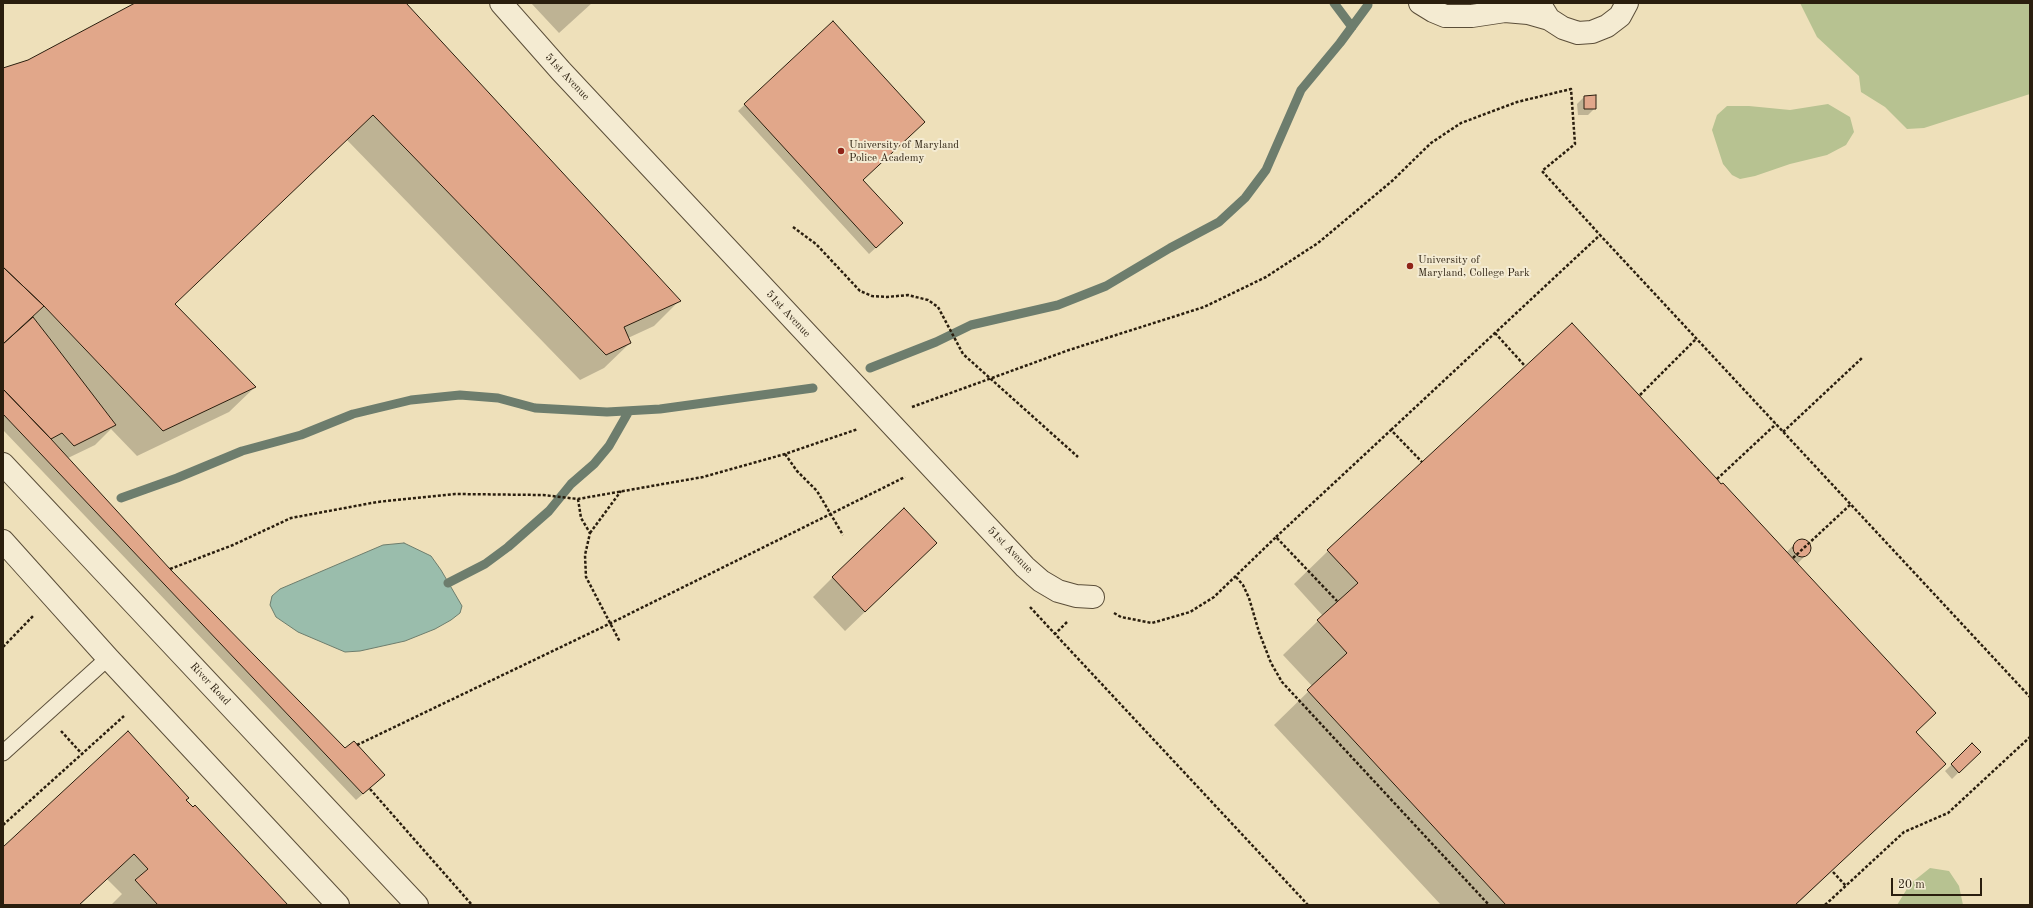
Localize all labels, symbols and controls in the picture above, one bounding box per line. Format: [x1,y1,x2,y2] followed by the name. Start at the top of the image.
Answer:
[542,51,592,103] street label: 51st Avenue
[849,138,959,164] place label: University of Maryland Police Academy
[836,146,846,156] marker: University of Maryland Police Academy
[1418,253,1530,279] place label: University of Maryland, College Park
[1405,261,1415,271] marker: University of Maryland, College Park
[763,288,813,340] street label: 51st Avenue
[985,524,1035,576] street label: 51st Avenue
[187,660,233,708] street label: River Road
[1893,870,1984,896] scale bar
[1898,879,1925,891] text: 20 m

